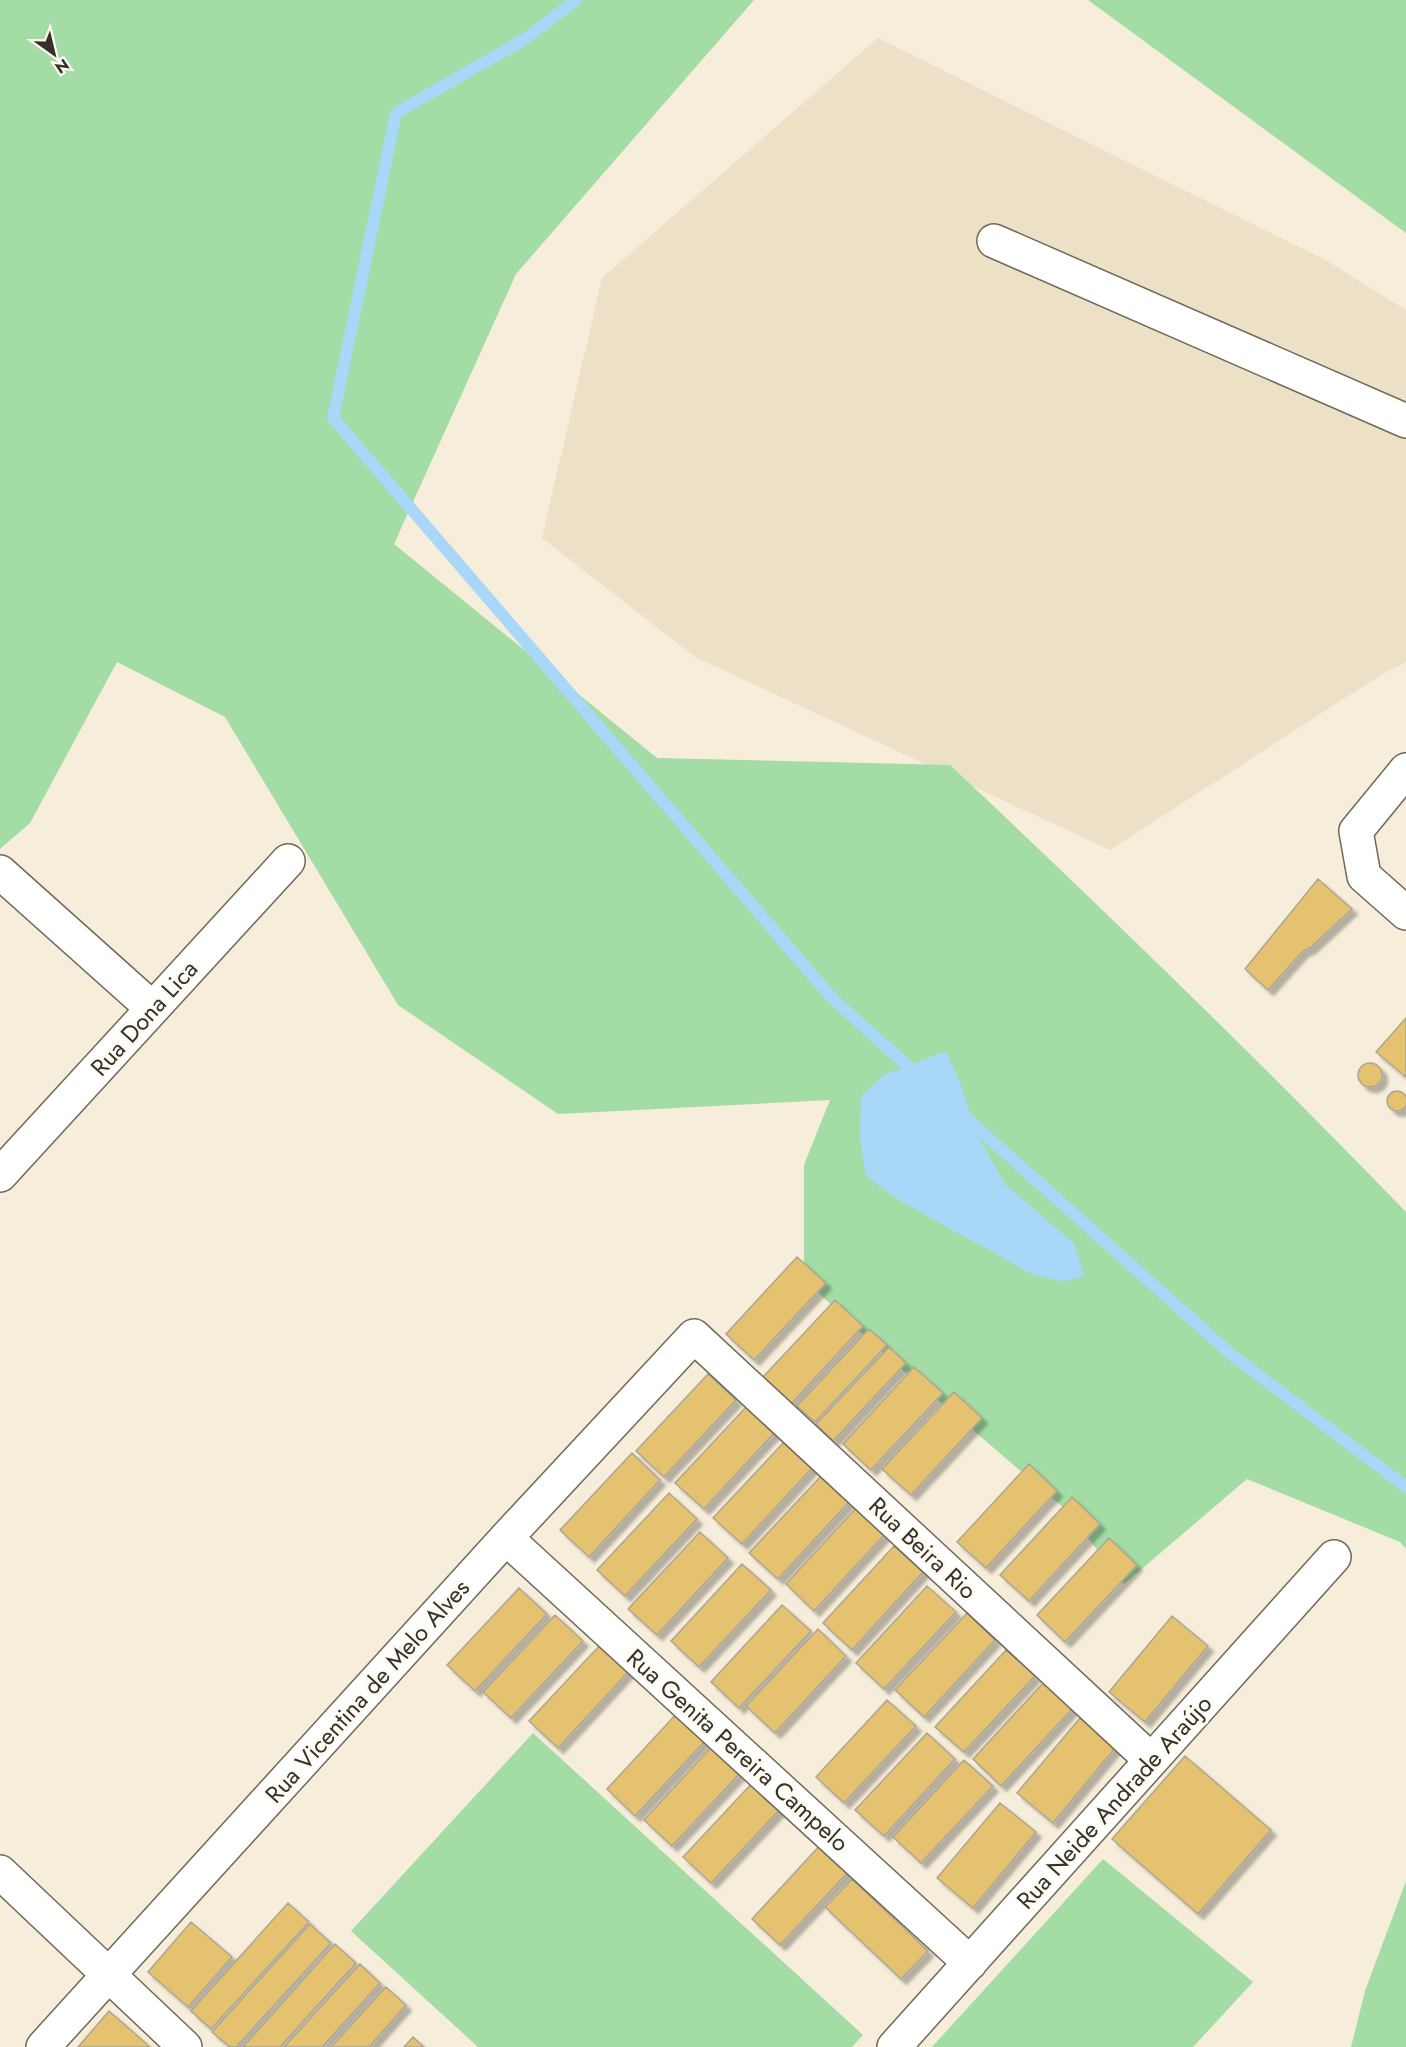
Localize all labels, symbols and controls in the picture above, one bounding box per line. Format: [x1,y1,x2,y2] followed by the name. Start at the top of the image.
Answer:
[24,24,84,84] north arrow
[50,53,74,79] text: N
[82,952,206,1084] street label: Rua Dona Lica
[861,1489,985,1607] street label: Rua Beira Rio
[257,1571,477,1811] street label: Rua Vicentina de Melo Alves
[619,1640,857,1860] street label: Rua Genita Pereira Campelo
[1008,1687,1220,1917] street label: Rua Neide Andrade Araújo

